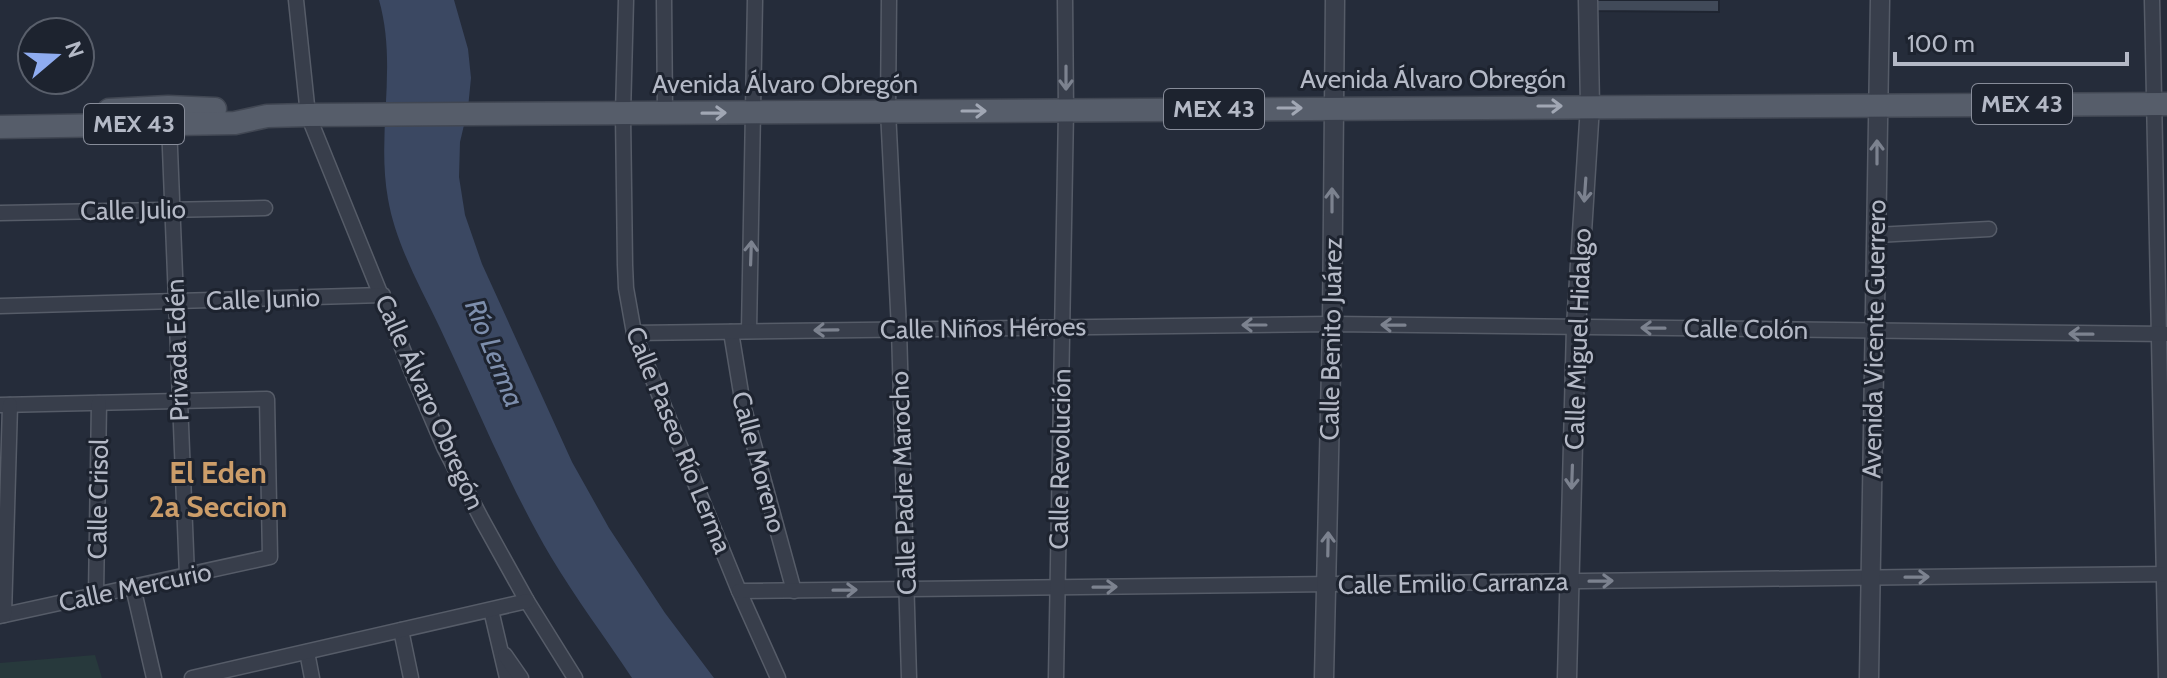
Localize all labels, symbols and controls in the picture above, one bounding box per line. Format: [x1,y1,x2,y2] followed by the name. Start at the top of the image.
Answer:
[16,16,96,96] north arrow
[1895,16,2127,66] scale bar
[1907,29,1975,58] text: 100 m
[59,38,90,61] text: N
[1300,63,1566,95] street label: Avenida Álvaro Obregón
[1058,64,1074,91] one-way arrow
[652,68,918,100] street label: Avenida Álvaro Obregón
[1972,84,2072,124] road number: MEX 43
[1164,89,1264,129] road number: MEX 43
[1536,98,1563,114] one-way arrow
[1276,100,1303,116] one-way arrow
[960,103,987,119] one-way arrow
[84,104,184,144] road number: MEX 43
[700,105,727,121] one-way arrow
[1869,139,1885,166] one-way arrow
[1577,176,1592,203] one-way arrow
[1324,187,1340,214] one-way arrow
[80,193,186,227] street label: Calle Julio
[1856,199,1892,479] street label: Avenida Vicente Guerrero
[1558,228,1598,450] street label: Calle Miguel Hidalgo
[1313,237,1349,441] street label: Calle Benito Juárez
[743,240,758,267] one-way arrow
[159,278,195,422] street label: Privada Edén
[205,281,321,317] street label: Calle Junio
[368,290,492,514] street label: Calle Álvaro Obregón
[458,294,532,412] water label: Río Lerma
[880,310,1087,346] street label: Calle Niños Héroes
[1683,312,1809,346] street label: Calle Colón
[1241,317,1268,333] one-way arrow
[1380,317,1407,333] one-way arrow
[1640,320,1667,336] one-way arrow
[619,322,739,559] street label: Calle Paseo Río Lerma
[813,322,840,338] one-way arrow
[2068,326,2095,341] one-way arrow
[1042,368,1078,550] street label: Calle Revolución
[883,370,923,596] street label: Calle Padre Marocho
[725,388,793,536] street label: Calle Moreno
[81,438,115,560] street label: Calle Crisol
[149,454,287,525] district label: El Eden 2a Seccion
[1565,463,1580,490] one-way arrow
[1320,531,1336,558] one-way arrow
[56,555,214,619] street label: Calle Mercurio
[1337,565,1569,601] street label: Calle Emilio Carranza
[1903,569,1930,585] one-way arrow
[1587,573,1614,589] one-way arrow
[1091,579,1118,595] one-way arrow
[831,582,858,598] one-way arrow

